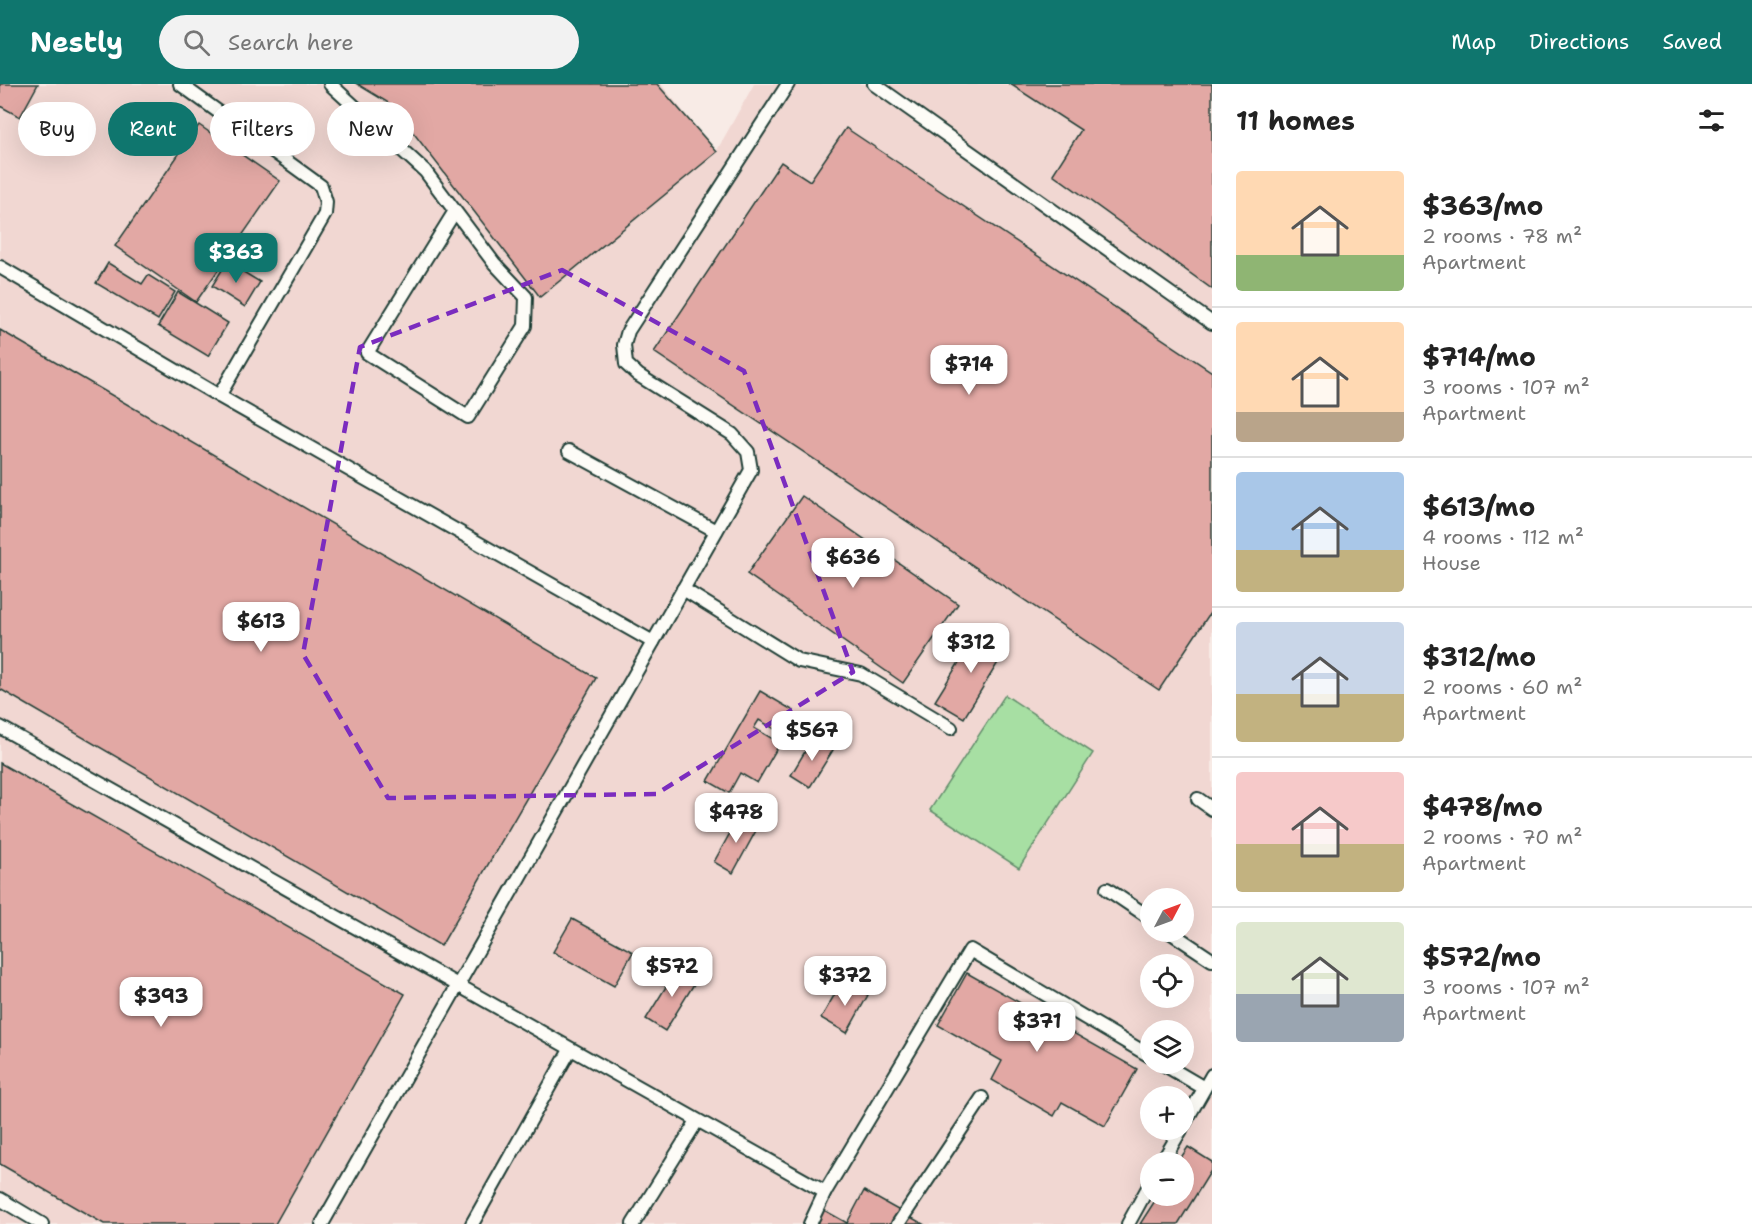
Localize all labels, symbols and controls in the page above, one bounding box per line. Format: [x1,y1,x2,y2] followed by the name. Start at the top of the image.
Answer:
[159,15,579,69] search box
[30,23,123,61] text: Nestly
[180,26,213,59] icon: search
[228,28,354,57] text: Search here
[1451,28,1496,56] text: Map
[1529,28,1629,56] text: Directions
[1662,28,1722,56] text: Saved
[18,102,96,156] chip: Buy
[108,102,198,156] chip: Rent
[210,102,315,156] chip: Filters
[327,102,414,156] chip: New
[1236,103,1355,138] text: 11 homes
[1695,104,1728,137] icon: filters
[1422,188,1543,223] text: $363/mo
[1284,195,1356,267] icon: home
[1422,223,1582,249] text: 2 rooms · 78 m²
[200,233,272,284] pin: $363
[208,239,264,265] text: $363
[1422,249,1526,275] text: Apartment
[1422,339,1536,374] text: $714/mo
[933,345,1005,396] pin: $714
[1284,346,1356,418] icon: home
[944,351,994,377] text: $714
[1422,374,1590,400] text: 3 rooms · 107 m²
[1422,400,1526,426] text: Apartment
[1422,489,1535,524] text: $613/mo
[1284,496,1356,568] icon: home
[1422,524,1584,550] text: 4 rooms · 112 m²
[817,538,889,589] pin: $636
[825,544,881,570] text: $636
[1422,550,1481,576] text: House
[225,602,297,653] pin: $613
[237,608,285,634] text: $613
[935,623,1007,674] pin: $312
[946,629,996,655] text: $312
[1422,639,1536,674] text: $312/mo
[1284,646,1356,718] icon: home
[1422,674,1582,700] text: 2 rooms · 60 m²
[1422,700,1526,726] text: Apartment
[776,711,848,762] pin: $567
[785,717,839,743] text: $567
[1422,789,1543,824] text: $478/mo
[700,793,772,844] pin: $478
[1284,796,1356,868] icon: home
[709,799,763,825] text: $478
[1422,824,1583,850] text: 2 rooms · 70 m²
[1422,850,1526,876] text: Apartment
[1140,888,1194,942] north arrow
[1140,888,1194,1206] map controls
[1422,939,1541,974] text: $572/mo
[1284,946,1356,1018] icon: home
[636,947,708,998] pin: $572
[646,953,698,979] text: $572
[1140,954,1194,1008] button: locate
[809,956,881,1007] pin: $372
[818,962,872,988] text: $372
[1422,974,1590,1000] text: 3 rooms · 107 m²
[125,977,197,1028] pin: $393
[134,983,188,1009] text: $393
[1422,1000,1526,1026] text: Apartment
[1001,1002,1073,1053] pin: $371
[1012,1008,1062,1034] text: $371
[1140,1020,1194,1074] button: layers
[1140,1086,1194,1140] button: +
[1140,1152,1194,1206] button: −

